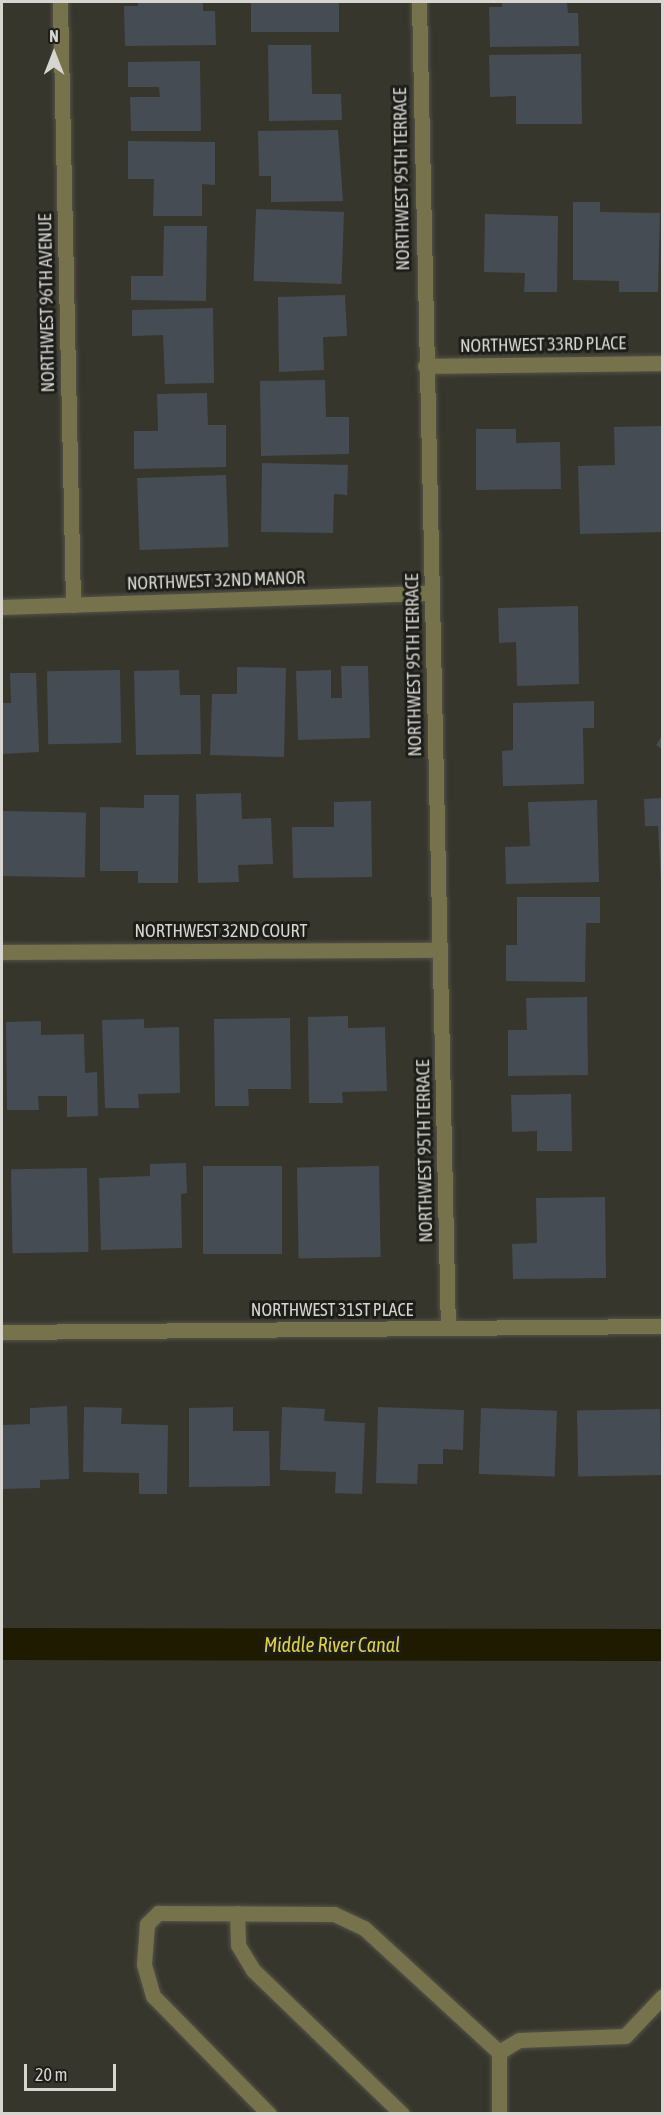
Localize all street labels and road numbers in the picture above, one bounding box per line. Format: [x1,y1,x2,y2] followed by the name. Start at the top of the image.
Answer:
[390,87,414,271] street label: NORTHWEST 95TH TERRACE
[35,213,59,393] street label: NORTHWEST 96TH AVENUE
[460,333,626,357] street label: NORTHWEST 33RD PLACE
[127,567,305,595] street label: NORTHWEST 32ND MANOR
[402,573,426,757] street label: NORTHWEST 95TH TERRACE
[135,920,307,942] street label: NORTHWEST 32ND COURT
[413,1059,437,1243] street label: NORTHWEST 95TH TERRACE
[251,1299,413,1321] street label: NORTHWEST 31ST PLACE

